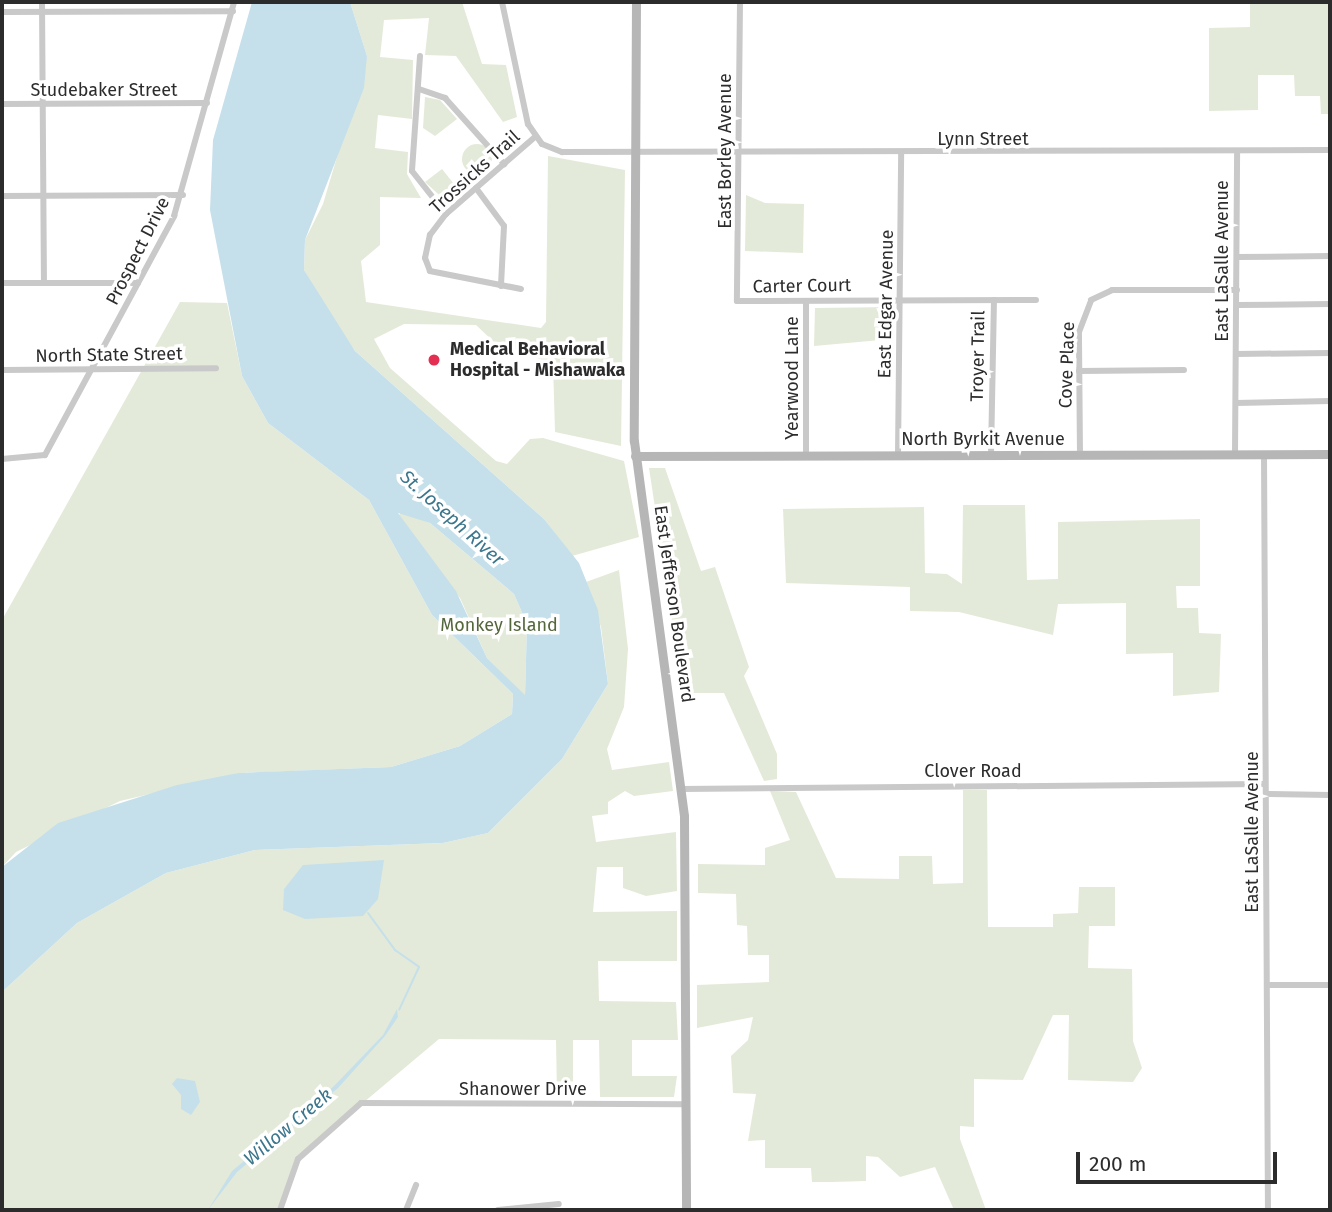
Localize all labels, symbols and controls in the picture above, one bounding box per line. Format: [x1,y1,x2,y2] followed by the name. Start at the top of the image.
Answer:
[714,73,736,229] street label: East Borley Avenue
[30,79,178,101] street label: Studebaker Street
[426,126,524,218] street label: Trossicks Trail
[937,128,1029,150] street label: Lynn Street
[1211,180,1233,342] street label: East LaSalle Avenue
[102,194,174,308] street label: Prospect Drive
[874,229,898,379] street label: East Edgar Avenue
[753,274,851,298] street label: Carter Court
[966,310,990,402] street label: Troyer Trail
[781,316,803,440] street label: Yearwood Lane
[1055,321,1079,409] street label: Cove Place
[450,339,625,382] place label: Medical Behavioral Hospital - Mishawaka
[35,343,183,367] street label: North State Street
[424,350,444,370] marker: Medical Behavioral Hospital - Mishawaka
[901,428,1065,450] street label: North Byrkit Avenue
[395,465,509,571] water label: St. Joseph River
[649,504,699,704] street label: East Jefferson Boulevard
[440,614,558,636] park label: Monkey Island
[1241,751,1263,913] street label: East LaSalle Avenue
[924,760,1022,782] street label: Clover Road
[459,1078,587,1100] street label: Shanower Drive
[239,1084,337,1170] water label: Willow Creek
[1080,1138,1281,1182] scale bar
[1089,1151,1146,1177] text: 200 m

